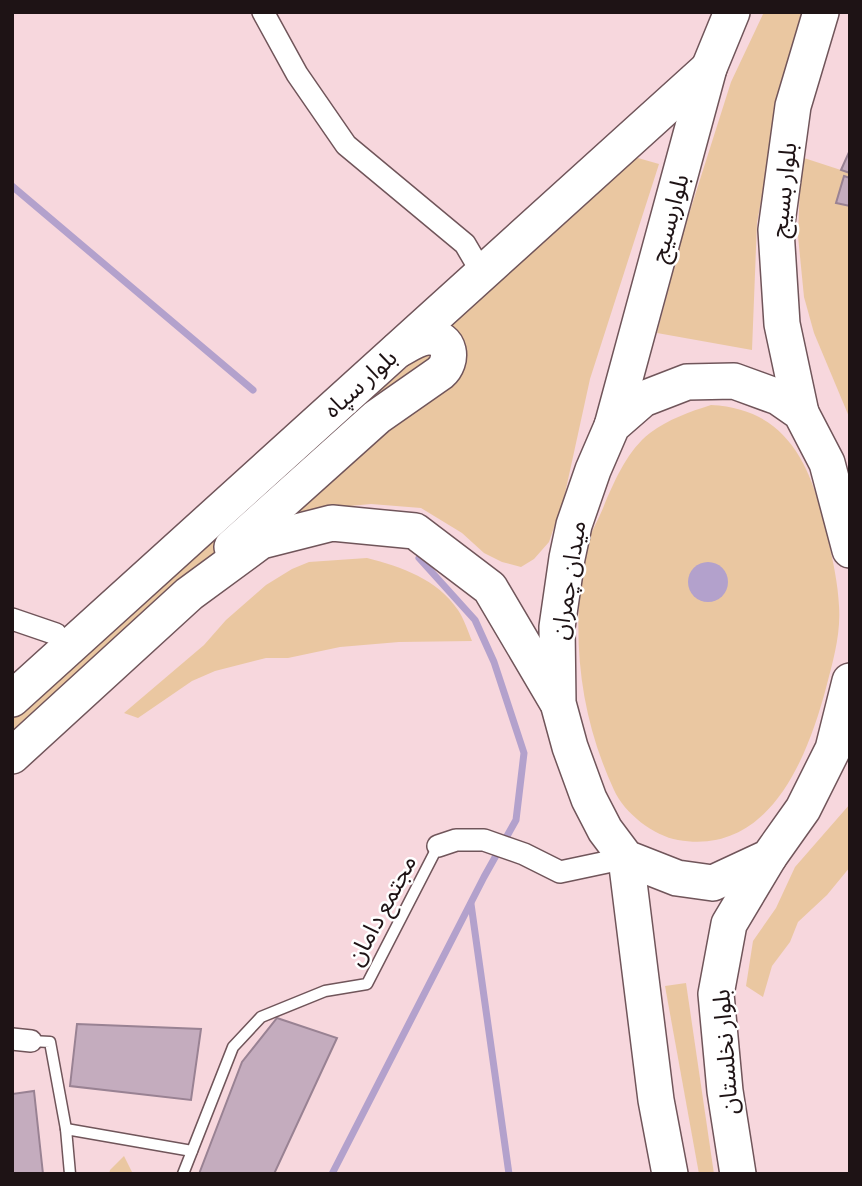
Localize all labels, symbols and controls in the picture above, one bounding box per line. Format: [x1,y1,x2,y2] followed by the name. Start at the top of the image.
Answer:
[765,141,805,239] street label: بلوار بسیج
[644,171,698,266] street label: بلواربسیج
[318,343,403,424] street label: بلوار سپاه
[545,519,593,642] street label: میدان چمران
[341,850,425,972] street label: مجتمع دامان
[707,988,744,1116] street label: بلوار نخلستان

